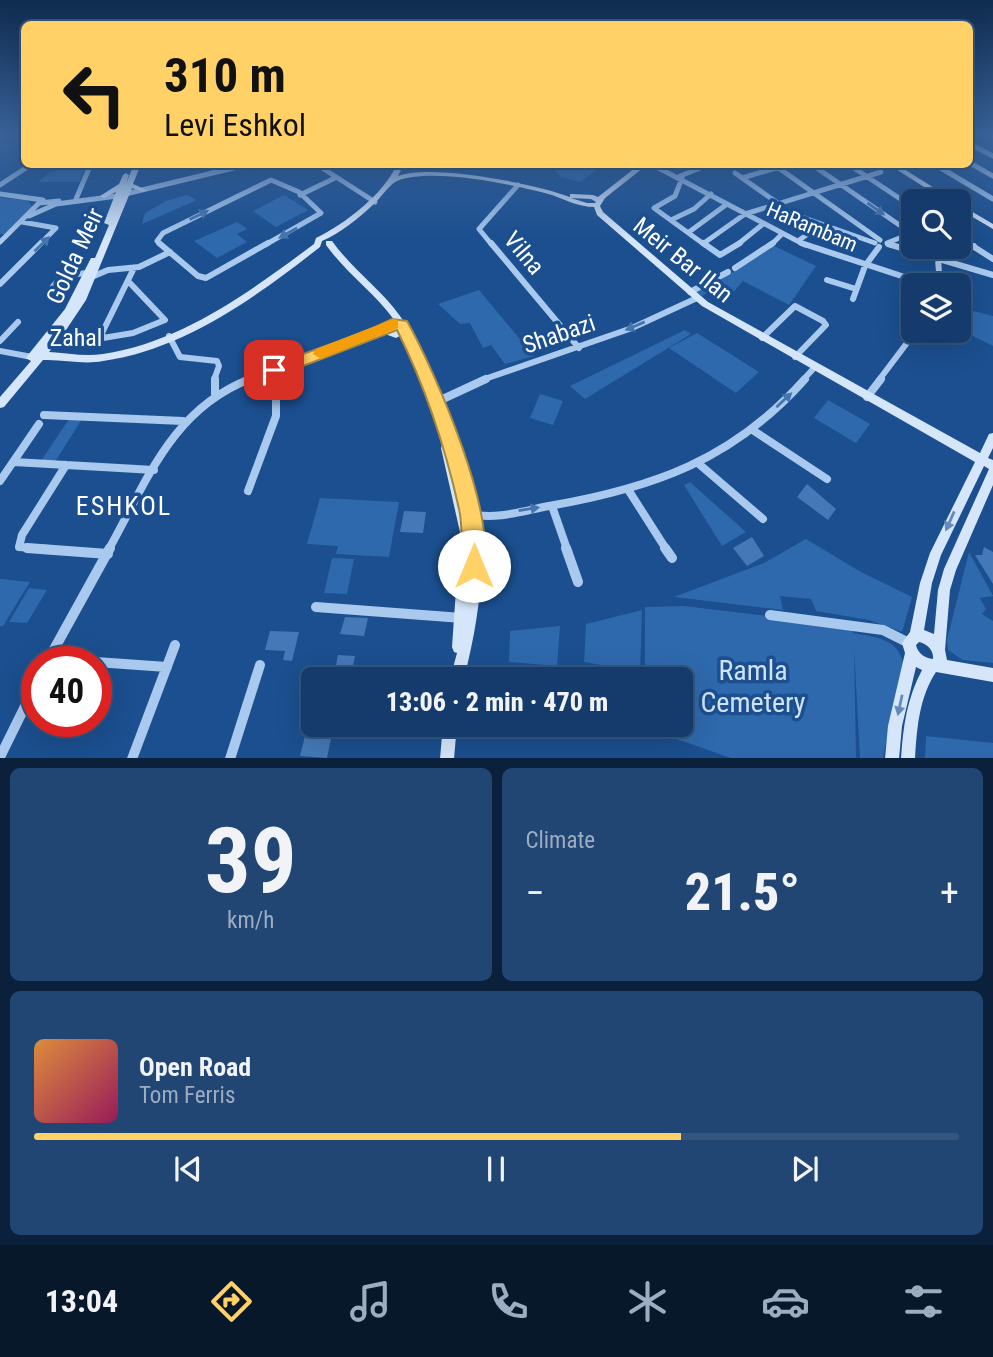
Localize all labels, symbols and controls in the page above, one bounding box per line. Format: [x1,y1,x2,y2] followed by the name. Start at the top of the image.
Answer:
[164,47,286,104] text: 310 m
[49,49,140,140] icon: left
[164,106,306,144] text: Levi Eshkol
[901,189,971,343] map controls
[901,189,971,259] button: search
[763,197,861,257] street label: HaRambam
[866,202,885,215] one-way arrow
[41,203,109,309] street label: Golda Meir
[189,209,209,220] one-way arrow
[628,211,738,309] street label: Meir Bar Ilan
[498,226,550,280] street label: Vilna
[278,227,298,239] one-way arrow
[33,237,50,253] one-way arrow
[901,273,971,343] button: layers
[519,309,599,359] street label: Shabazi
[625,320,645,332] one-way arrow
[50,324,102,352] street label: Zahal
[244,340,304,400] pin
[255,351,293,389] icon: arrive
[775,392,792,408] one-way arrow
[76,491,172,521] district label: ESHKOL
[519,503,541,514] one-way arrow
[944,511,956,531] one-way arrow
[437,529,511,603] position arrow
[21,646,112,737] speed limit sign: 40
[700,654,806,719] park label: Ramla Cemetery
[386,687,608,717] text: 13:06 · 2 min · 470 m
[894,694,905,716] one-way arrow
[205,808,297,914] text: 39
[526,827,595,854] text: Climate
[685,862,800,923] text: 21.5°
[526,871,545,915] text: −
[940,871,959,915] text: +
[227,907,274,934] text: km/h
[139,1052,251,1082] text: Open Road
[139,1082,235,1109] text: Tom Ferris
[169,1150,207,1188] icon: previous
[477,1150,515,1188] icon: pause
[786,1150,824,1188] icon: next
[207,1277,256,1326] icon: directions
[346,1277,395,1326] icon: music
[484,1277,533,1326] icon: phone
[623,1277,672,1326] icon: climate
[761,1277,810,1326] icon: car
[899,1277,948,1326] icon: filters
[45,1282,118,1320] text: 13:04

